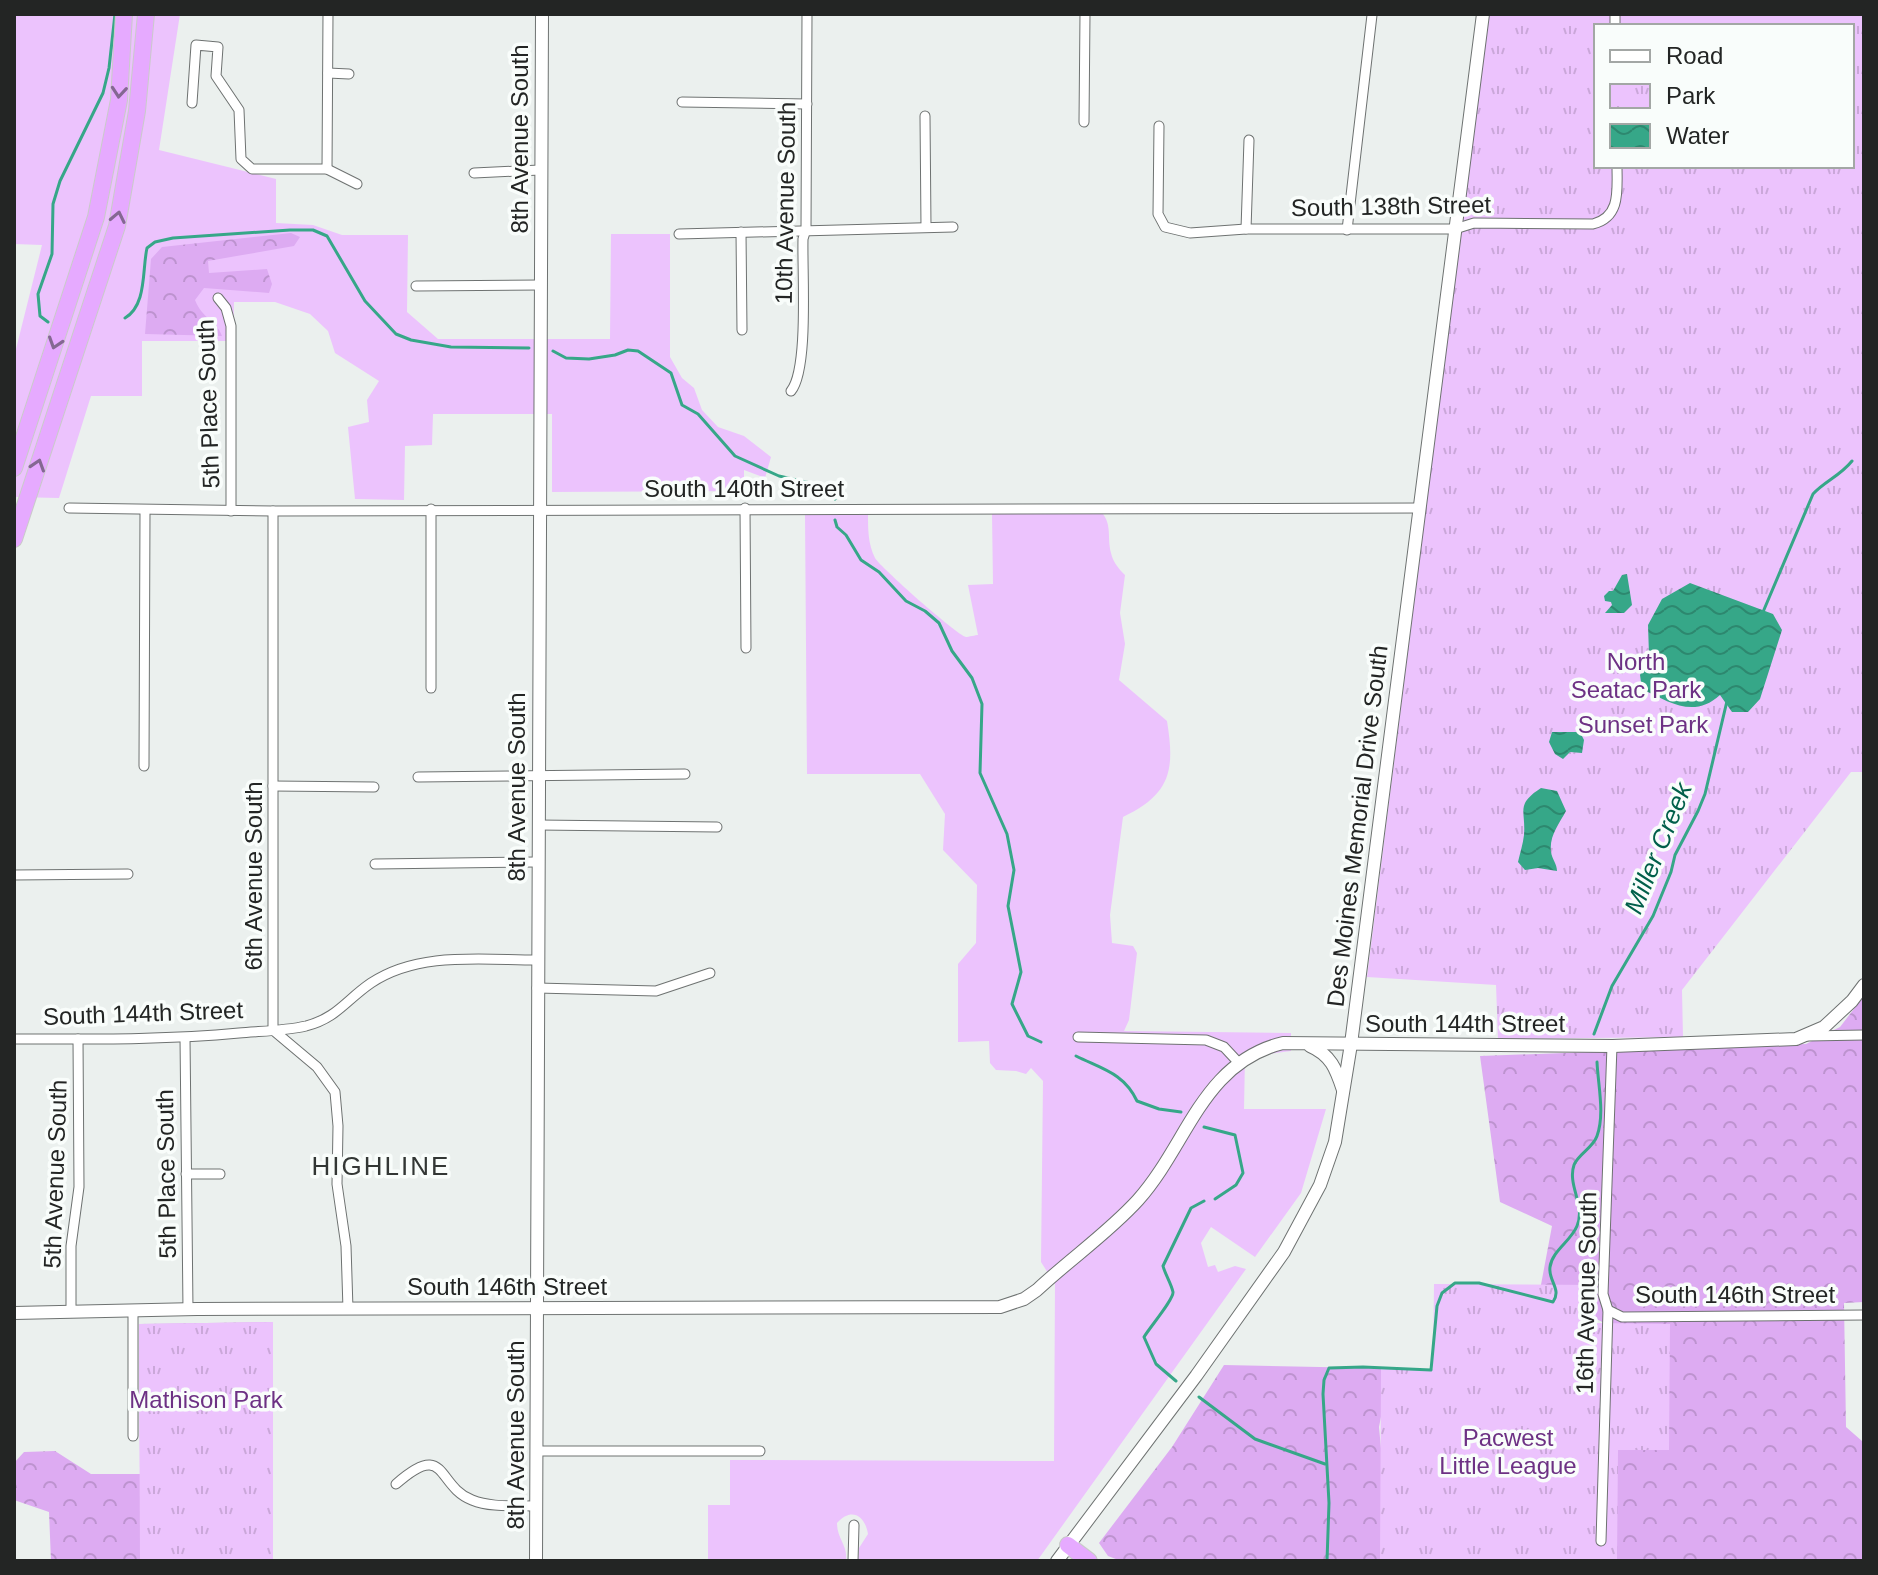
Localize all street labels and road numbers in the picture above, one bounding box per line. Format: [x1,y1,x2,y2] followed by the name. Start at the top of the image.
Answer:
[506,44,533,234] street label: 8th Avenue South
[770,102,800,304] street label: 10th Avenue South
[1291,191,1492,221] street label: South 138th Street
[192,319,224,489] street label: 5th Place South
[644,475,844,502] street label: South 140th Street
[1321,644,1393,1008] street label: Des Moines Memorial Drive South
[503,692,530,882] street label: 8th Avenue South
[240,781,267,971] street label: 6th Avenue South
[43,996,244,1030] street label: South 144th Street
[1365,1010,1565,1037] street label: South 144th Street
[38,1079,72,1269] street label: 5th Avenue South
[151,1089,181,1259] street label: 5th Place South
[1571,1192,1601,1394] street label: 16th Avenue South
[407,1273,607,1300] street label: South 146th Street
[1635,1281,1835,1308] street label: South 146th Street
[502,1340,529,1530] street label: 8th Avenue South

